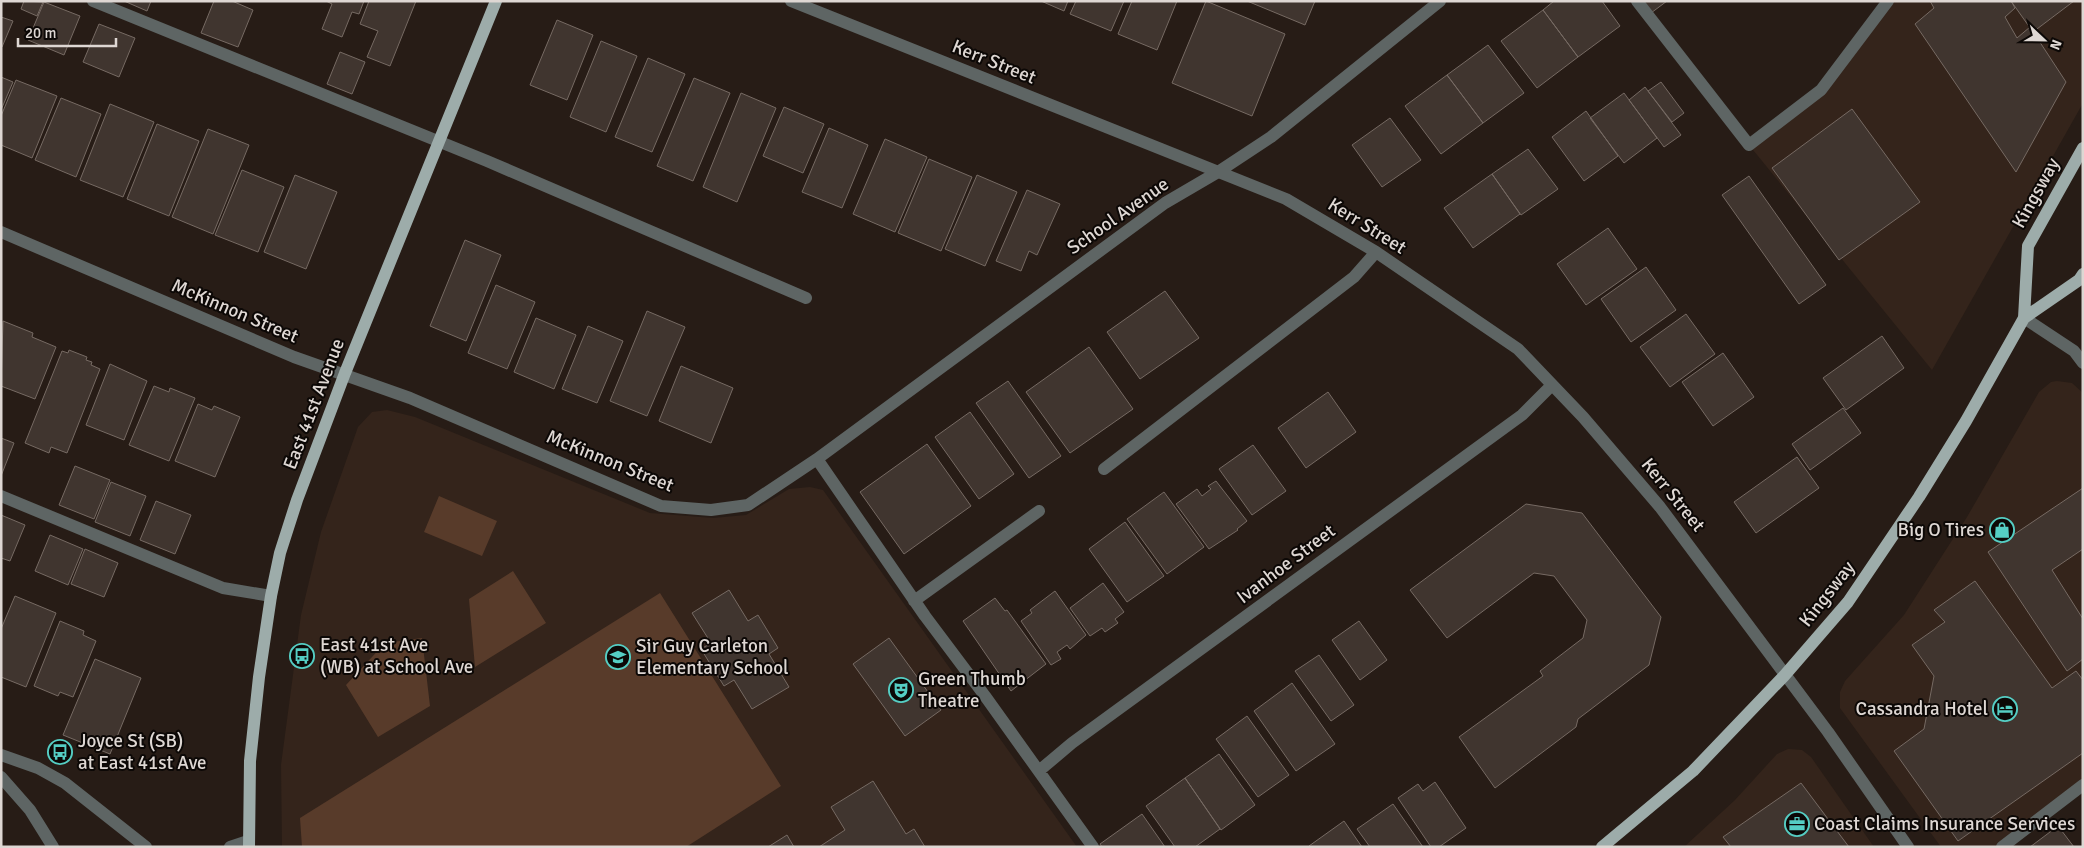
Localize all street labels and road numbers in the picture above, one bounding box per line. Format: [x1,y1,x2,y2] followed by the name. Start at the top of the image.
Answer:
[949,34,1040,90] street label: Kerr Street
[2007,153,2065,232] street label: Kingsway
[1062,172,1174,260] street label: School Avenue
[1323,192,1411,260] street label: Kerr Street
[168,273,302,349] street label: McKinnon Street
[278,335,350,473] street label: East 41st Avenue
[543,425,678,498] street label: McKinnon Street
[1636,453,1710,537] street label: Kerr Street
[1232,519,1340,609] street label: Ivanhoe Street
[1794,556,1860,632] street label: Kingsway

